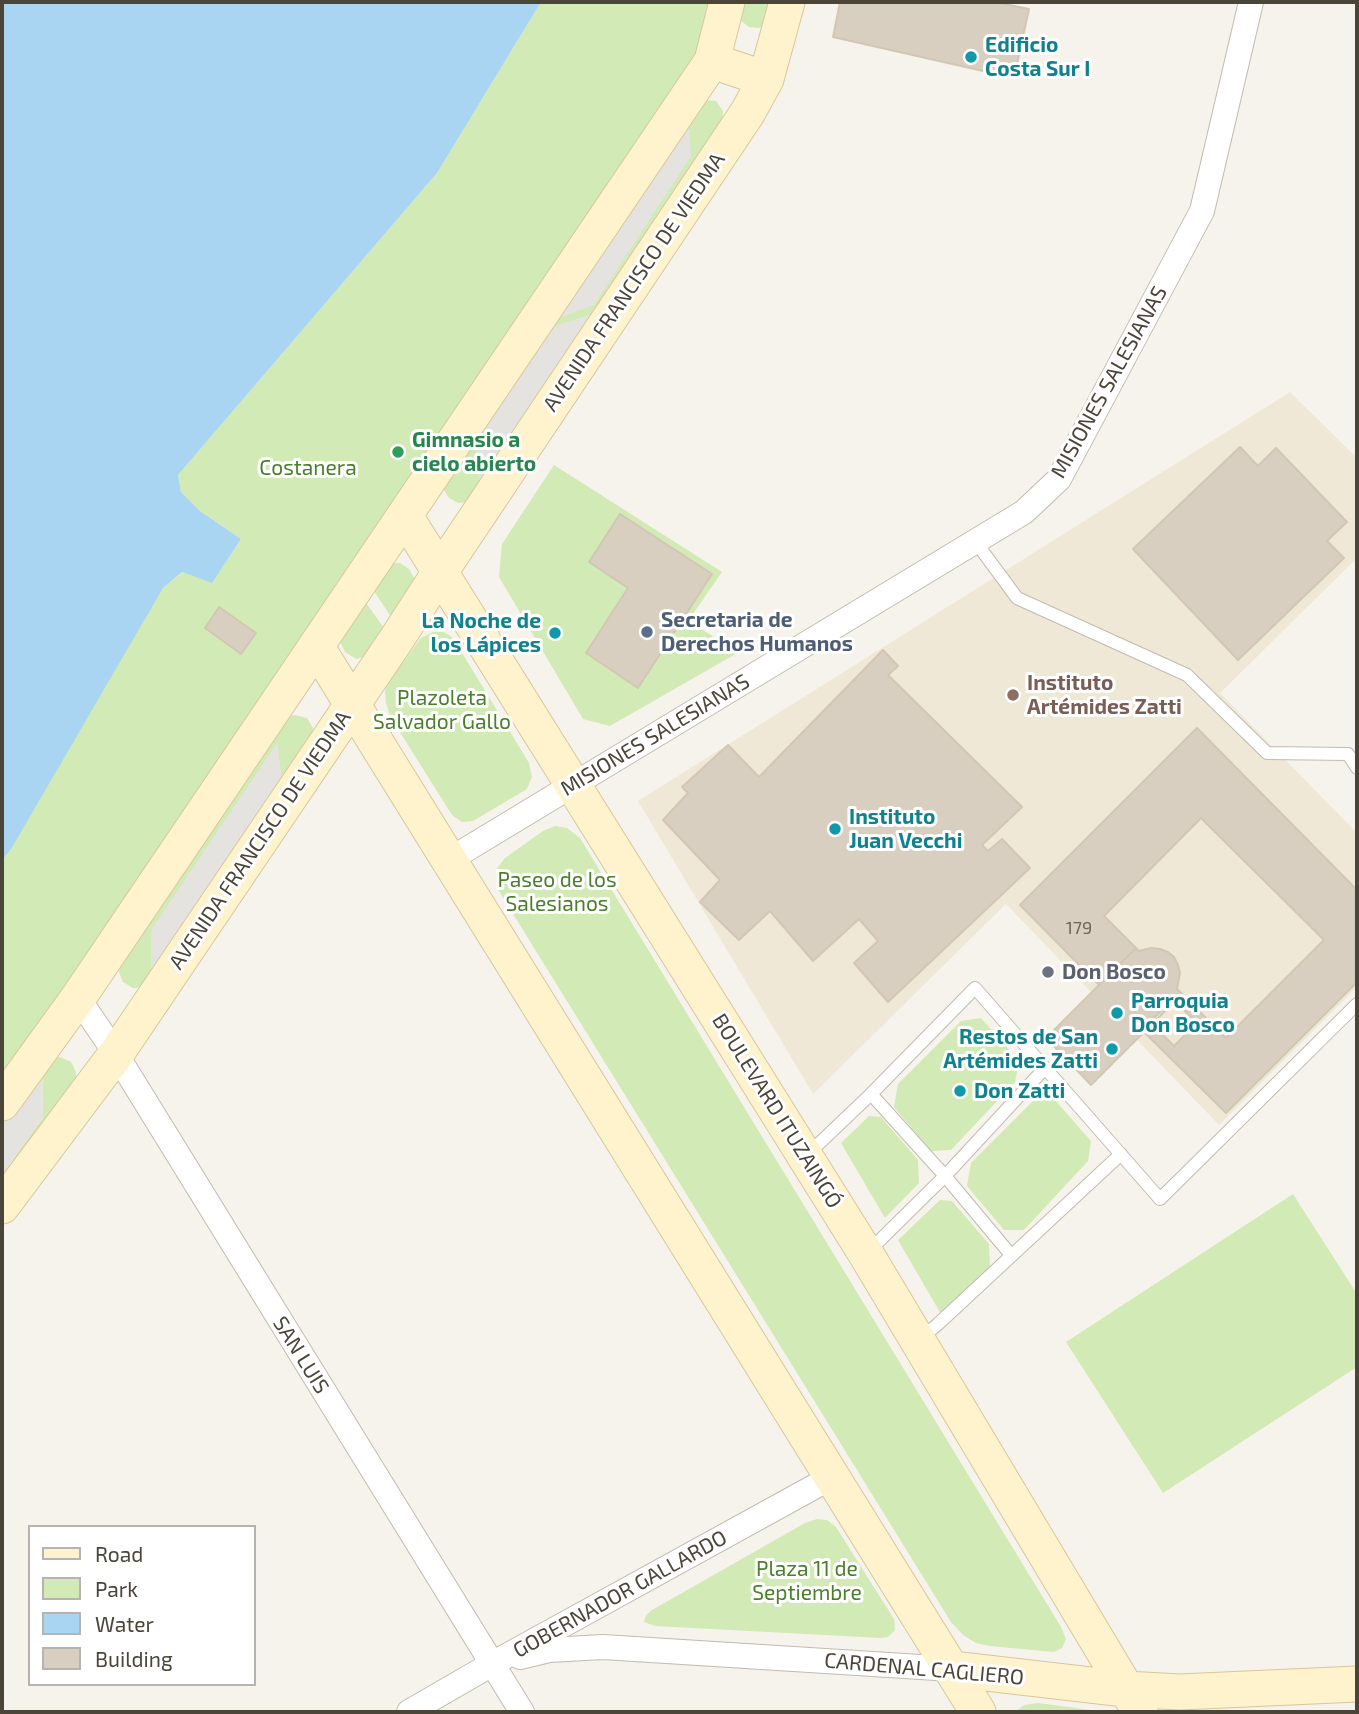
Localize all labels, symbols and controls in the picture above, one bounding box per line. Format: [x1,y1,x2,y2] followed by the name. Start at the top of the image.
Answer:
[985,32,1090,82] place label: Edificio Costa Sur I
[963,49,979,65] marker: Edificio Costa Sur I
[538,148,730,416] street label: AVENIDA FRANCISCO DE VIEDMA
[1046,282,1172,482] street label: MISIONES SALESIANAS
[412,427,536,477] place label: Gimnasio a cielo abierto
[390,444,406,460] marker: Gimnasio a cielo abierto
[259,455,357,481] park label: Costanera
[661,607,853,657] place label: Secretaria de Derechos Humanos
[422,608,541,658] place label: La Noche de los Lápices
[639,624,655,640] marker: Secretaria de Derechos Humanos
[547,625,563,641] marker: La Noche de los Lápices
[556,669,754,801] street label: MISIONES SALESIANAS
[1027,670,1182,720] place label: Instituto Artémides Zatti
[373,685,511,735] park label: Plazoleta Salvador Gallo
[1005,687,1021,703] marker: Instituto Artémides Zatti
[164,706,356,974] street label: AVENIDA FRANCISCO DE VIEDMA
[849,804,963,854] place label: Instituto Juan Vecchi
[827,821,843,837] marker: Instituto Juan Vecchi
[497,867,617,917] park label: Paseo de los Salesianos
[1066,917,1092,939] house number: 179
[1062,959,1166,985] place label: Don Bosco
[1040,964,1056,980] marker: Don Bosco
[1131,988,1235,1038] place label: Parroquia Don Bosco
[1109,1005,1125,1021] marker: Parroquia Don Bosco
[707,1009,847,1213] street label: BOULEVARD ITUZAINGÓ
[943,1024,1098,1074] place label: Restos de San Artémides Zatti
[1104,1041,1120,1057] marker: Restos de San Artémides Zatti
[974,1078,1065,1104] place label: Don Zatti
[952,1083,968,1099] marker: Don Zatti
[268,1312,334,1398] street label: SAN LUIS
[28,1525,256,1686] legend
[509,1525,731,1663] street label: GOBERNADOR GALLARDO
[95,1541,143,1566] text: Road
[752,1556,862,1606] park label: Plaza 11 de Septiembre
[95,1576,138,1601] text: Park
[95,1611,154,1636] text: Water
[95,1646,173,1671] text: Building
[823,1648,1025,1690] street label: CARDENAL CAGLIERO

